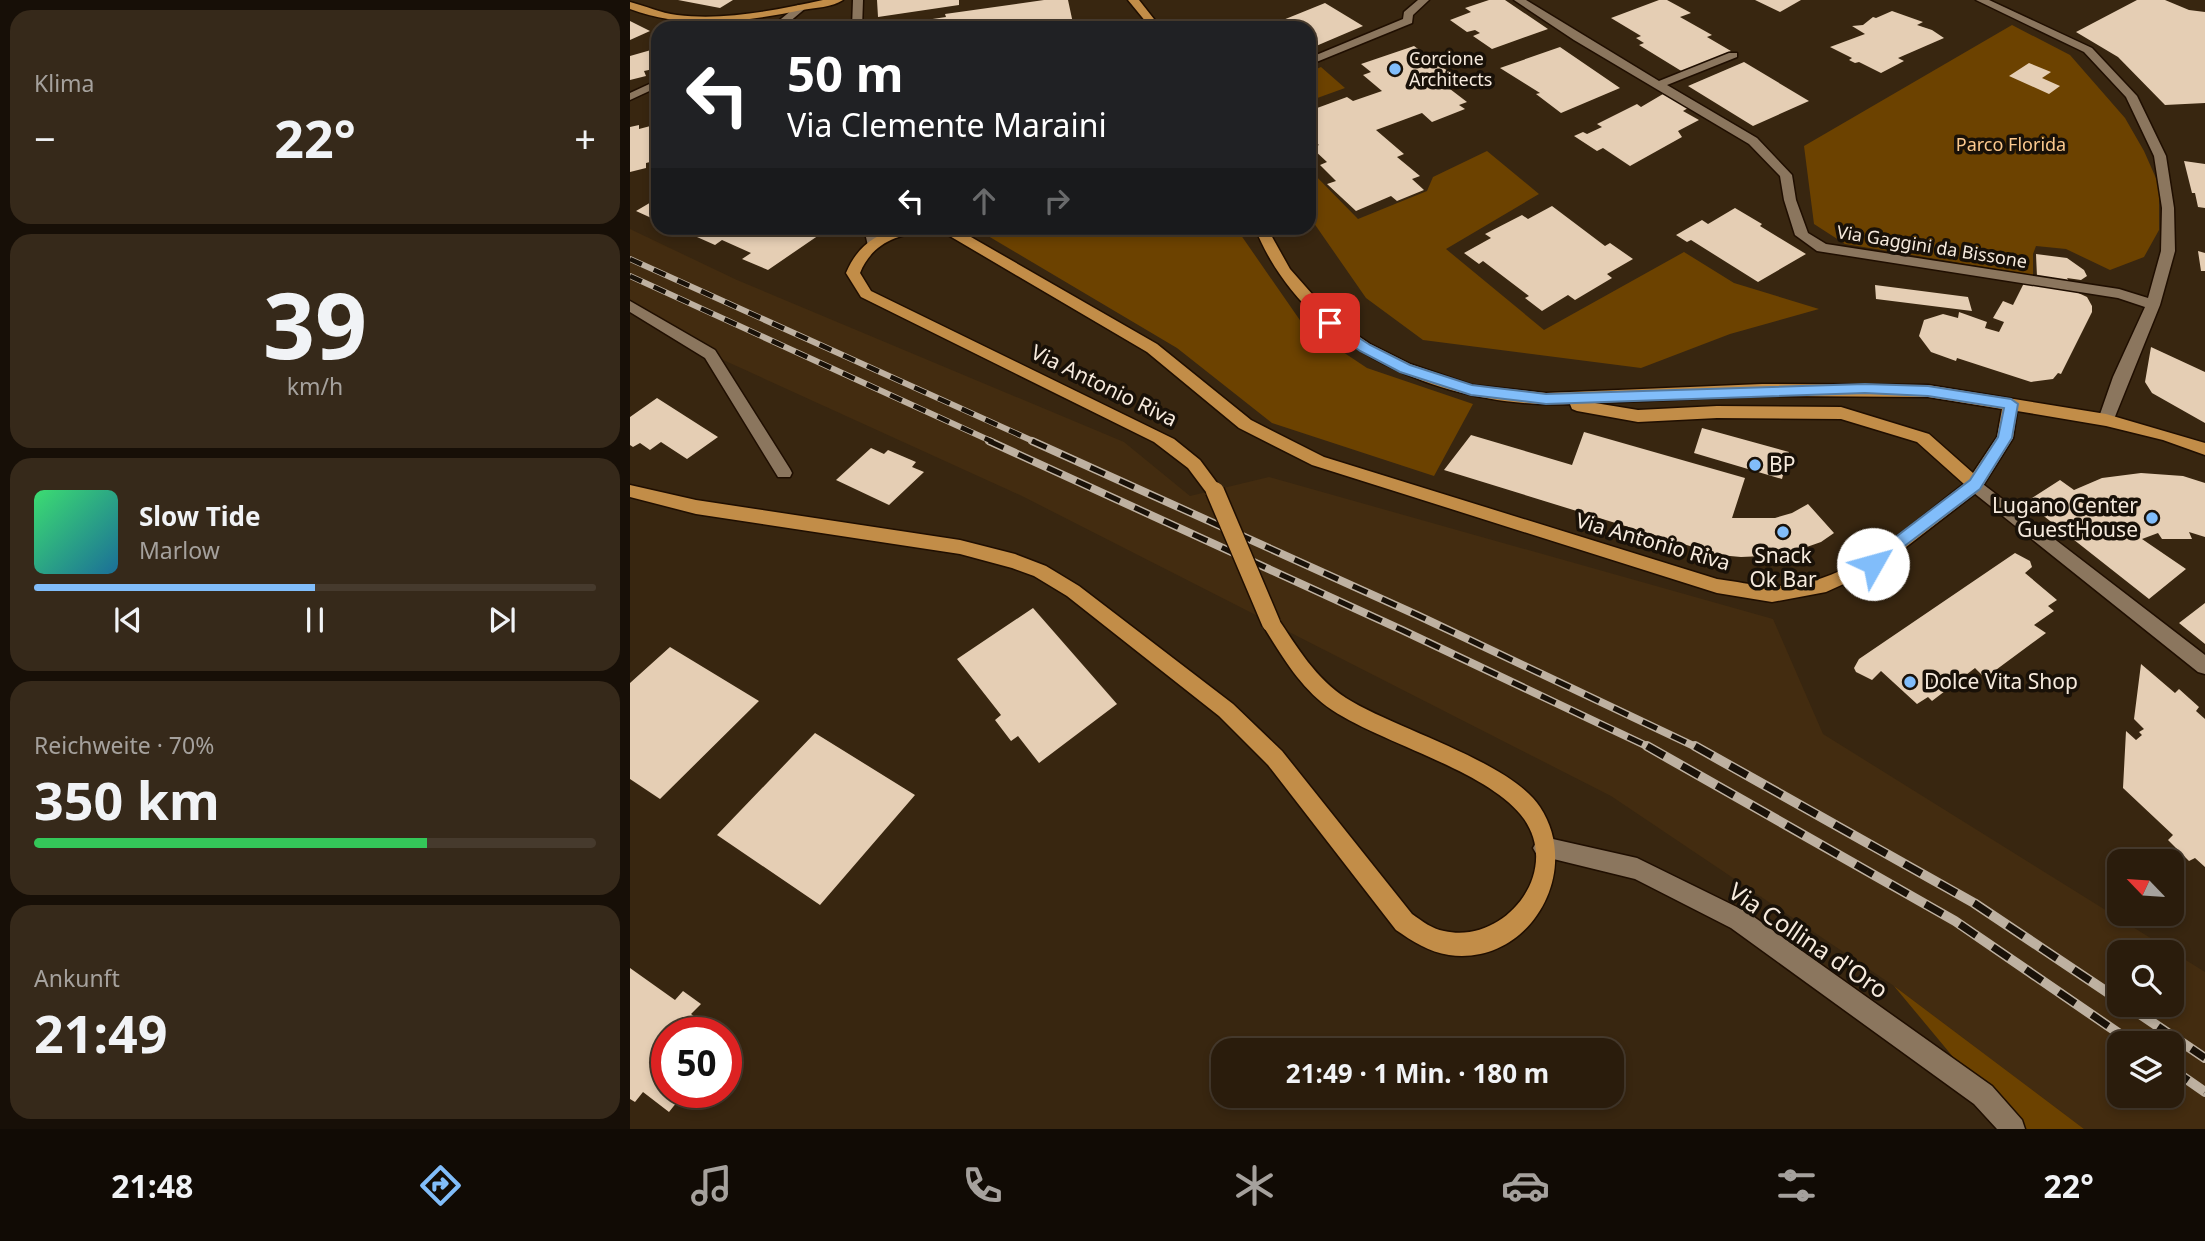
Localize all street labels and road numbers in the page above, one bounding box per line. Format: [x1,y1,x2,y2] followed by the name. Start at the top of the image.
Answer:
[1835,219,2029,273] street label: Via Gaggini da Bissone
[1027,338,1182,433] street label: Via Antonio Riva
[1573,506,1734,576] street label: Via Antonio Riva
[1723,874,1895,1005] street label: Via Collina d'Oro

